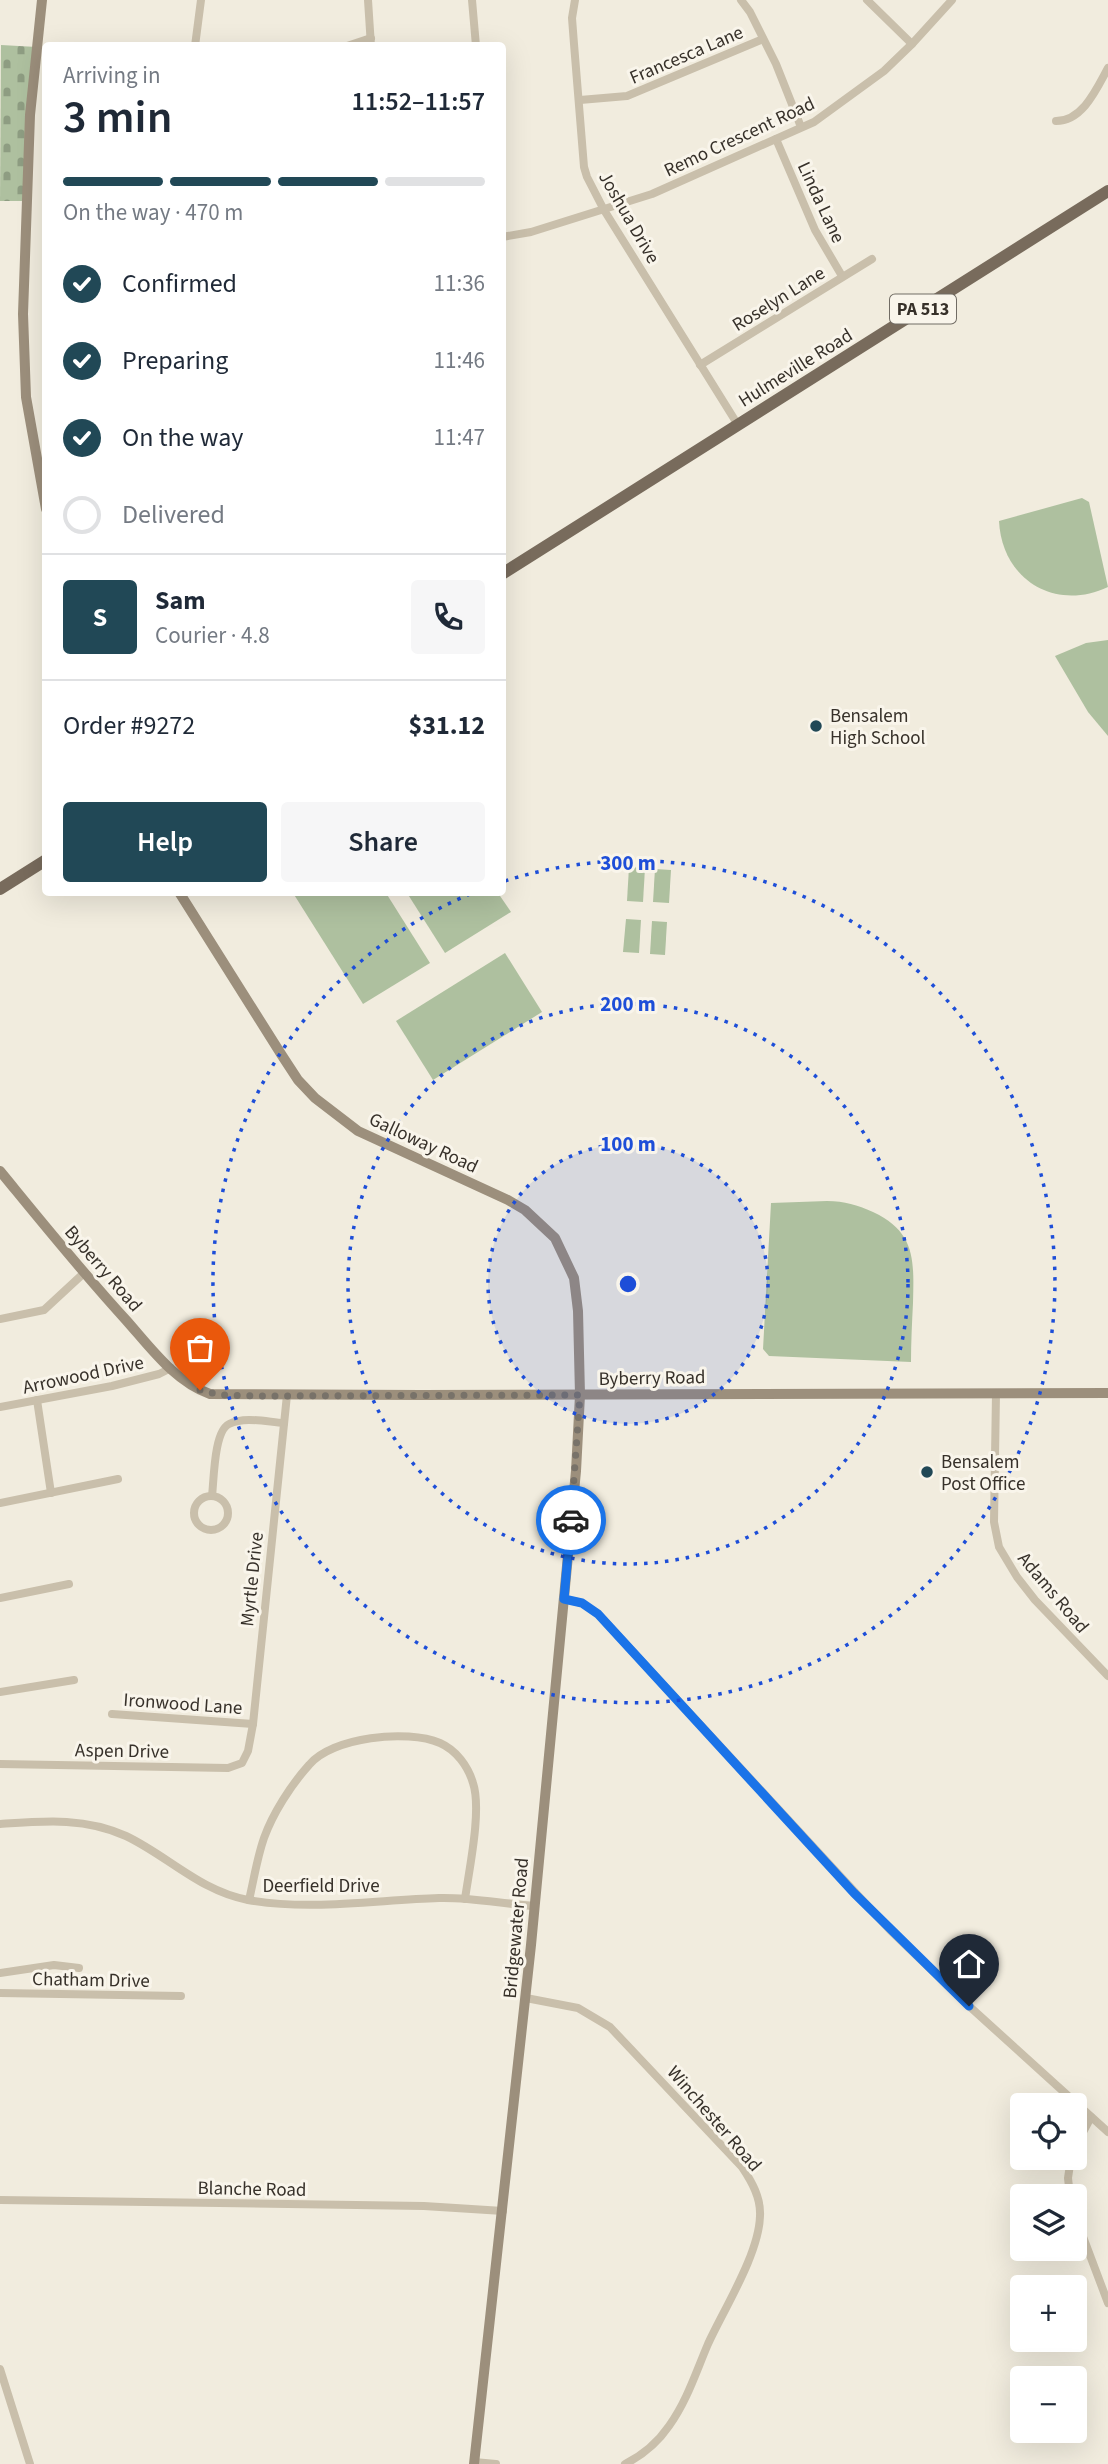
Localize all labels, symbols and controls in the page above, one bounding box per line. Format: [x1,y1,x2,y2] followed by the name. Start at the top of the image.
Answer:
[626,19,748,91] street label: Francesca Lane
[63,59,161,92] text: Arriving in
[352,83,485,120] text: 11:52–11:57
[63,85,172,150] text: 3 min
[660,91,819,184] street label: Remo Crescent Road
[790,158,851,248] street label: Linda Lane
[591,167,666,269] street label: Joshua Drive
[63,196,243,229] text: On the way · 470 m
[727,260,830,338] street label: Roselyn Lane
[63,265,101,303] icon: check
[122,265,237,302] text: Confirmed
[434,267,485,300] text: 11:36
[890,295,956,324] road number: PA 513
[733,322,858,414] street label: Hulmeville Road
[63,342,101,380] icon: check
[122,342,228,379] text: Preparing
[434,344,485,377] text: 11:46
[63,419,101,457] icon: check
[122,419,243,456] text: On the way
[434,421,485,454] text: 11:47
[122,496,225,533] text: Delivered
[411,580,485,654] button: phone
[155,582,205,619] text: Sam
[93,599,107,636] text: S
[155,619,270,652] text: Courier · 4.8
[830,703,926,752] place label: Bensalem High School
[63,707,195,744] text: Order #9272
[409,707,485,744] text: $31.12
[808,718,824,734] marker: Bensalem High School
[63,802,267,882] button: Help
[281,802,485,882] button: Share
[600,848,656,878] text: 300 m
[600,989,656,1019] text: 200 m
[364,1106,482,1180] street label: Galloway Road
[600,1129,656,1159] text: 100 m
[58,1220,148,1318] street label: Byberry Road
[616,1272,640,1296] centre of rings
[170,1318,230,1390] pin
[181,1329,219,1367] icon: bag
[20,1349,146,1401] street label: Arrowood Drive
[598,1364,706,1393] street label: Byberry Road
[941,1449,1025,1498] place label: Bensalem Post Office
[919,1464,935,1480] marker: Bensalem Post Office
[536,1485,606,1555] courier
[552,1501,590,1539] icon: car
[234,1531,271,1628] street label: Myrtle Drive
[1011,1546,1095,1639] street label: Adams Road
[122,1687,243,1722] street label: Ironwood Lane
[75,1737,169,1766] street label: Aspen Drive
[497,1857,536,2000] street label: Bridgewater Road
[262,1873,380,1900] street label: Deerfield Drive
[939,1934,999,2006] pin
[950,1945,988,1983] icon: home
[32,1966,150,1995] street label: Chatham Drive
[660,2060,768,2178] street label: Winchester Road
[1010,2093,1087,2443] map controls
[1010,2093,1087,2170] button: locate
[197,2175,307,2204] street label: Blanche Road
[1010,2184,1087,2261] button: layers
[1010,2275,1087,2352] button: +
[1010,2366,1087,2443] button: −

